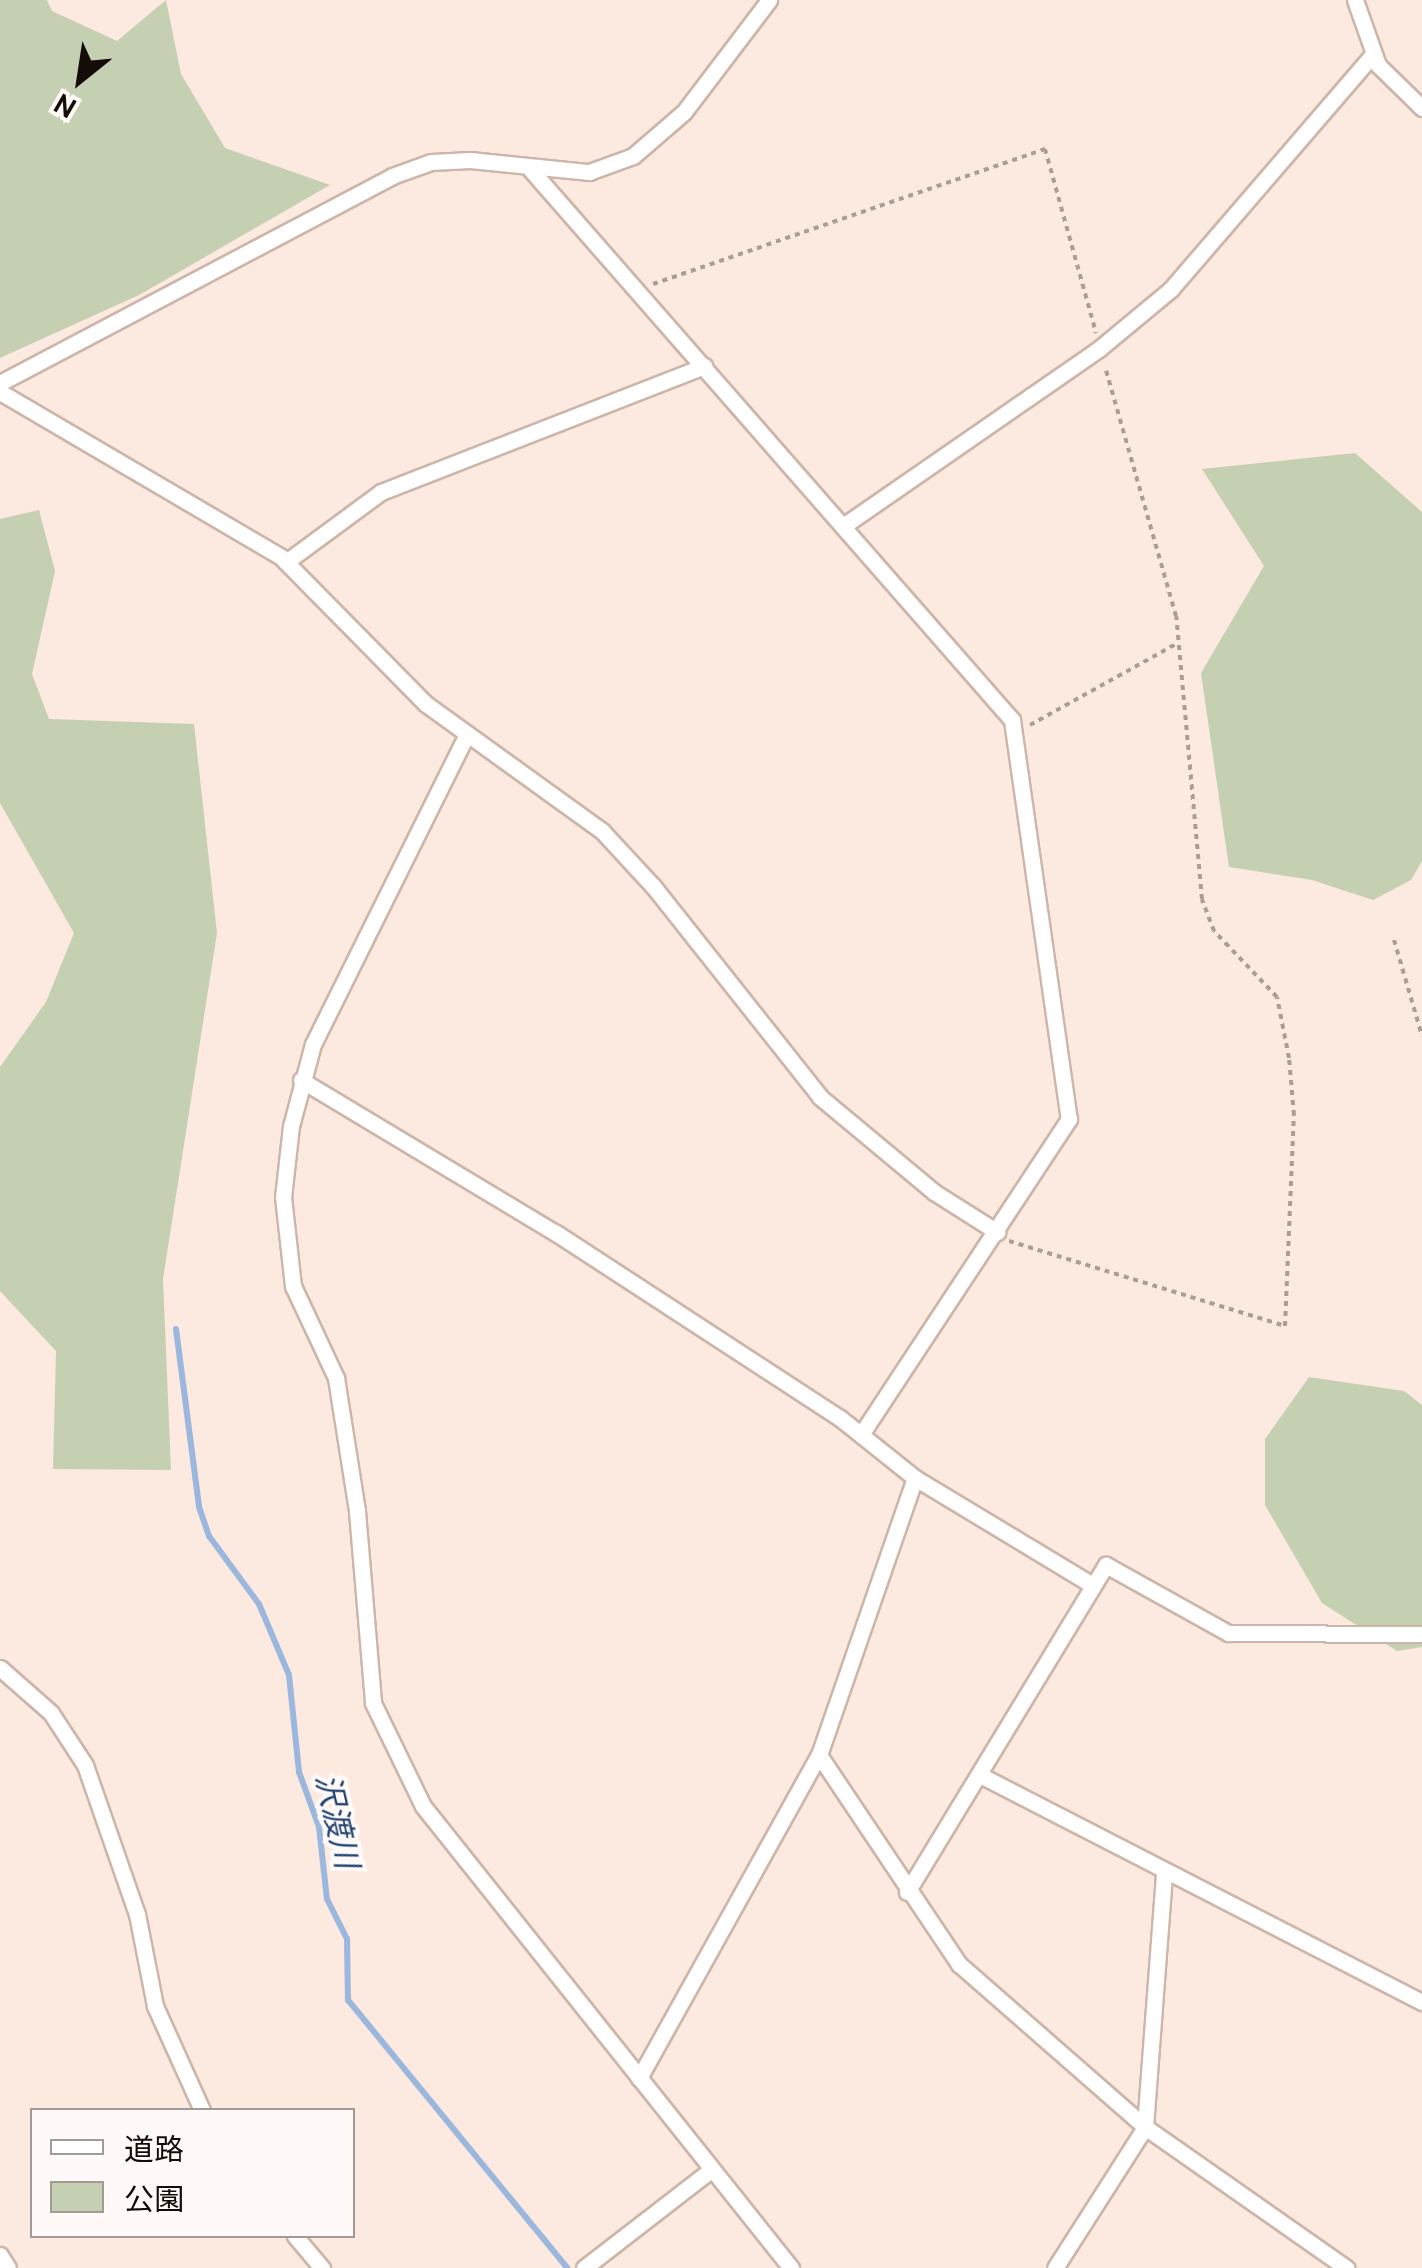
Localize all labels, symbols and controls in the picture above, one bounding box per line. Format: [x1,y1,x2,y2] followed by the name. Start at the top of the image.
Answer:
[30,30,130,130] north arrow
[48,86,82,126] text: N
[307,1770,367,1872] water label: 沢渡川
[30,2108,355,2238] legend
[124,2131,184,2168] text: 道路
[124,2181,184,2218] text: 公園

